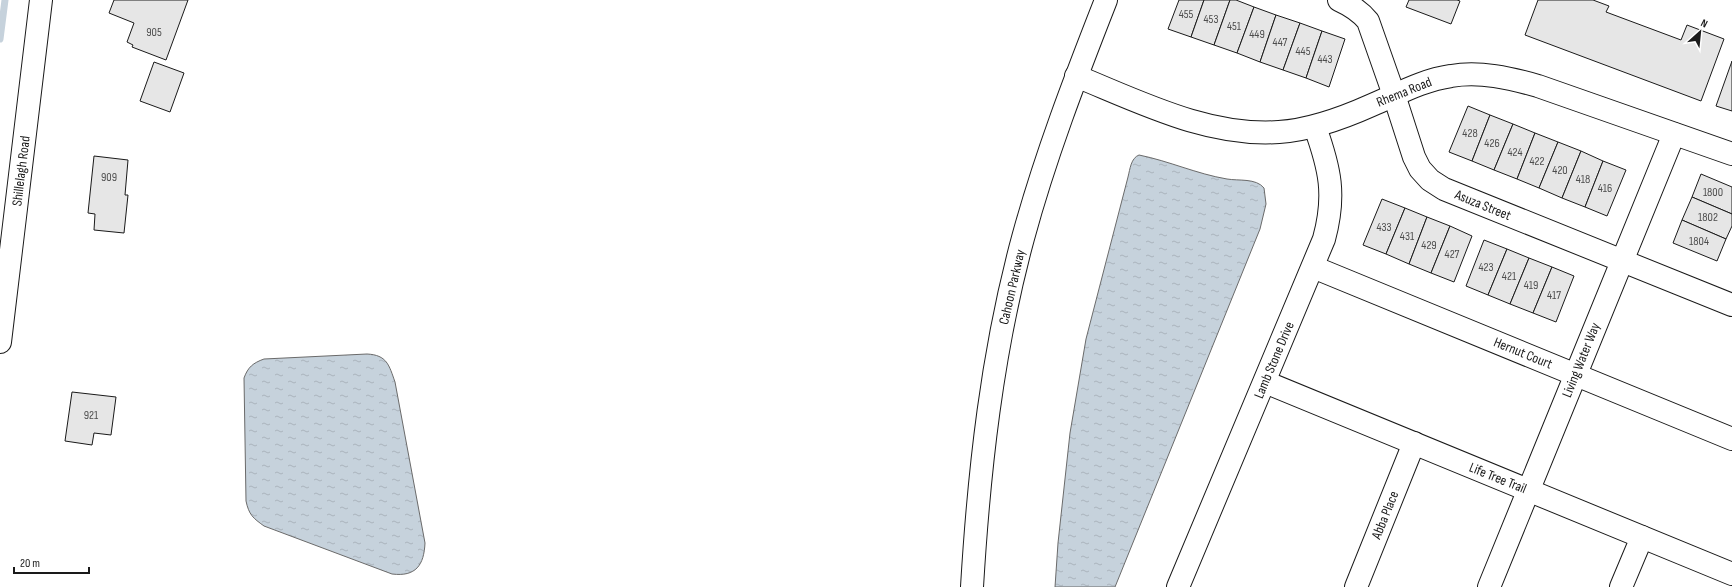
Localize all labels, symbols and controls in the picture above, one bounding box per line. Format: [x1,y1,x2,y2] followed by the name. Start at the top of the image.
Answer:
[1179,7,1194,22] house number: 455
[1204,12,1218,27] house number: 453
[1680,12,1720,52] north arrow
[1699,16,1710,31] text: N
[1227,19,1242,34] house number: 451
[146,25,162,40] house number: 905
[1249,27,1265,42] house number: 449
[1273,35,1288,50] house number: 447
[1296,44,1311,59] house number: 445
[1317,52,1333,67] house number: 443
[1374,73,1434,111] street label: Rhema Road
[1462,126,1478,141] house number: 428
[8,135,34,207] street label: Shillelagh Road
[1484,136,1500,151] house number: 426
[1508,145,1522,160] house number: 424
[1530,154,1545,169] house number: 422
[1552,163,1568,178] house number: 420
[101,170,117,185] house number: 909
[1576,172,1590,187] house number: 418
[1598,181,1612,196] house number: 416
[1703,185,1723,200] house number: 1800
[1451,186,1514,224] street label: Asuza Street
[1698,210,1718,225] house number: 1802
[1376,220,1392,235] house number: 433
[1400,229,1415,244] house number: 431
[1689,234,1709,249] house number: 1804
[1421,238,1437,253] house number: 429
[995,247,1029,326] street label: Cahoon Parkway
[1445,247,1460,262] house number: 427
[1478,260,1494,275] house number: 423
[1502,269,1517,284] house number: 421
[1524,278,1538,293] house number: 419
[1547,288,1561,303] house number: 417
[1250,319,1298,401] street label: Lamb Stone Drive
[1558,320,1604,400] street label: Living Water Way
[1491,334,1555,372] street label: Hernut Court
[84,408,99,423] house number: 921
[1467,459,1529,497] street label: Life Tree Trail
[1367,488,1402,543] street label: Abba Place
[14,549,89,575] scale bar
[20,556,40,571] text: 20 m

